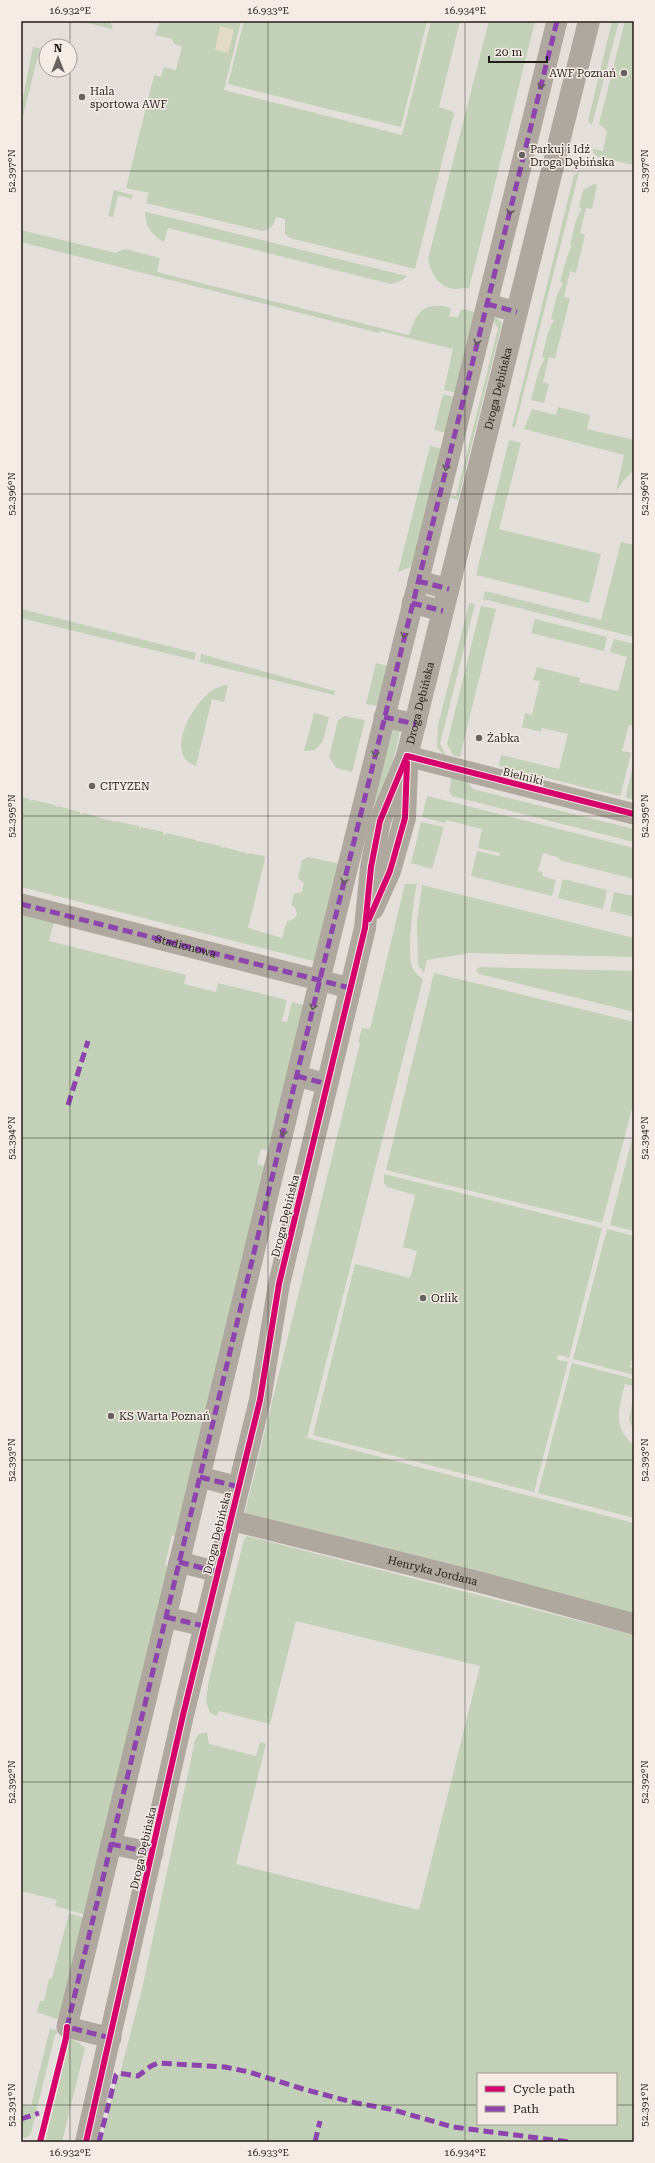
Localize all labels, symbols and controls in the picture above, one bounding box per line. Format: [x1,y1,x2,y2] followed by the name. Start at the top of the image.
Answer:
[49,5,91,16] text: 16.932°E
[247,5,289,16] text: 16.933°E
[444,5,486,16] text: 16.934°E
[38,38,78,78] north arrow
[489,38,547,64] scale bar
[54,42,63,55] text: N
[495,45,522,59] text: 20 m
[549,67,616,80] place label: AWF Poznań
[619,68,629,78] marker: AWF Poznań
[537,82,546,89] one-way arrow
[90,85,167,111] place label: Hala sportowa AWF
[77,92,87,102] marker: Hala sportowa AWF
[530,143,614,169] place label: Parkuj i Idź Droga Dębińska
[6,149,17,193] text: 52.397°N
[639,149,650,193] text: 52.397°N
[517,150,527,160] marker: Parkuj i Idź Droga Dębińska
[506,209,514,215] one-way arrow
[474,339,482,345] one-way arrow
[482,346,515,431] street label: Droga Dębińska
[442,465,450,472] one-way arrow
[6,472,17,516] text: 52.396°N
[639,472,650,516] text: 52.396°N
[401,632,409,639] one-way arrow
[404,661,437,746] street label: Droga Dębińska
[487,731,520,745] place label: Żabka
[474,733,484,743] marker: Żabka
[371,751,380,758] one-way arrow
[501,765,545,788] street label: Bielniki
[100,780,150,793] place label: CITYZEN
[87,781,97,791] marker: CITYZEN
[6,794,17,838] text: 52.395°N
[639,794,650,838] text: 52.395°N
[341,878,349,884] one-way arrow
[154,932,218,961] street label: Stadionowa
[310,1004,318,1010] one-way arrow
[6,1116,17,1160] text: 52.394°N
[639,1116,650,1160] text: 52.394°N
[279,1130,287,1137] one-way arrow
[269,1174,302,1259] street label: Droga Dębińska
[431,1292,458,1305] place label: Orlik
[418,1293,428,1303] marker: Orlik
[119,1410,210,1423] place label: KS Warta Poznań
[106,1411,116,1421] marker: KS Warta Poznań
[6,1438,17,1482] text: 52.393°N
[639,1438,650,1482] text: 52.393°N
[201,1491,234,1576] street label: Droga Dębińska
[386,1554,479,1588] street label: Henryka Jordana
[6,1760,17,1804] text: 52.392°N
[639,1760,650,1804] text: 52.392°N
[128,1805,159,1891] street label: Droga Dębińska
[477,2073,617,2125] legend
[513,2082,575,2096] text: Cycle path
[6,2083,17,2127] text: 52.391°N
[639,2083,650,2127] text: 52.391°N
[513,2102,539,2116] text: Path
[49,2147,91,2158] text: 16.932°E
[247,2147,289,2158] text: 16.933°E
[444,2147,486,2158] text: 16.934°E

